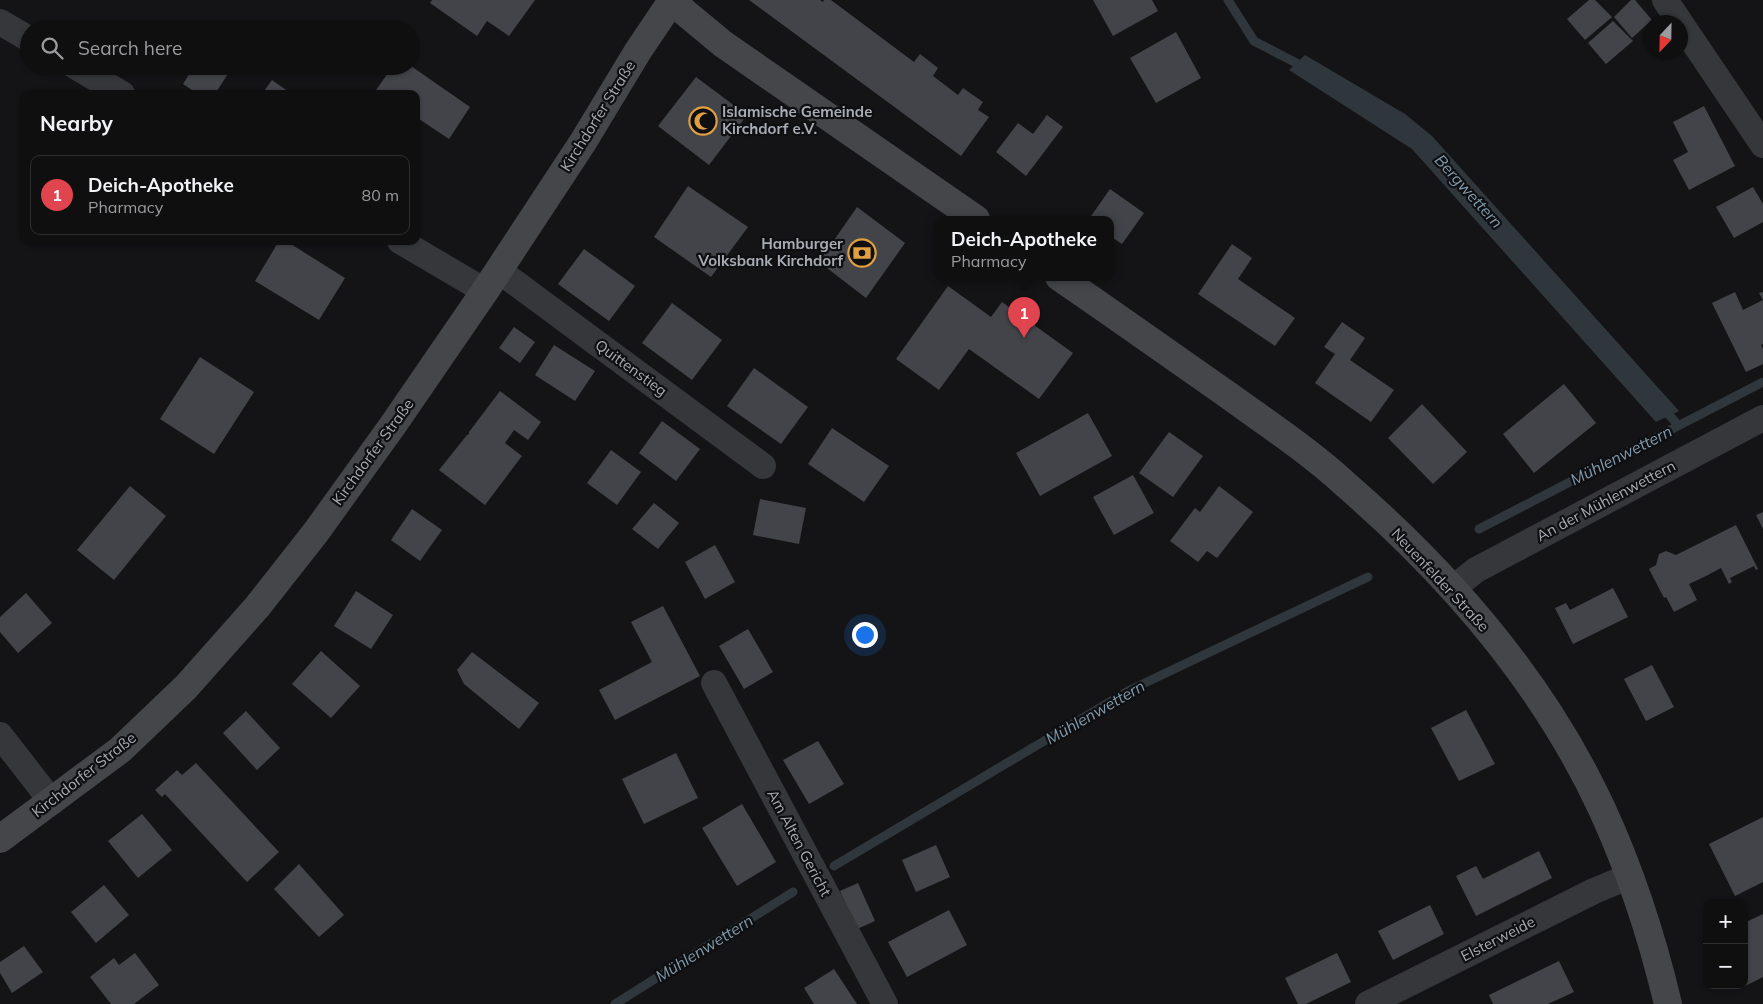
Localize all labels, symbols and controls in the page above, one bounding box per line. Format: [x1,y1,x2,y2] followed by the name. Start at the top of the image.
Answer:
[1643,15,1688,60] north arrow
[20,20,420,75] search box
[38,34,66,62] icon: search
[78,36,182,60] text: Search here
[556,57,639,175] street label: Kirchdorfer Straße
[722,102,872,138] place label: Islamische Gemeinde Kirchdorf e.V.
[688,106,718,136] mosque icon: Islamische Gemeinde Kirchdorf e.V.
[40,110,113,136] text: Nearby
[1431,150,1507,232] water label: Bergwettern
[88,173,234,197] text: Deich-Apotheke
[52,185,62,205] text: 1
[362,185,399,205] text: 80 m
[88,197,163,217] text: Pharmacy
[934,216,1114,281] popup
[951,227,1097,251] text: Deich-Apotheke
[697,234,843,270] place label: Hamburger Volksbank Kirchdorf
[847,238,877,268] bank icon: Hamburger Volksbank Kirchdorf
[951,251,1026,271] text: Pharmacy
[1008,297,1040,338] pin: 1
[592,335,671,400] street label: Quittenstieg
[328,395,418,509] street label: Kirchdorfer Straße
[1567,421,1675,489] water label: Mühlenwettern
[1533,456,1679,545] street label: An der Mühlenwettern
[1387,524,1493,635] street label: Neuenfelder Straße
[852,622,878,648] your location
[1042,675,1148,749] water label: Mühlenwettern
[28,728,140,821] street label: Kirchdorfer Straße
[763,786,836,899] street label: Am Alten Gericht
[1703,899,1748,989] map controls
[1703,899,1748,944] button: +
[651,910,757,986] water label: Mühlenwettern
[1457,912,1538,965] street label: Elsterweide
[1703,944,1748,989] button: −

